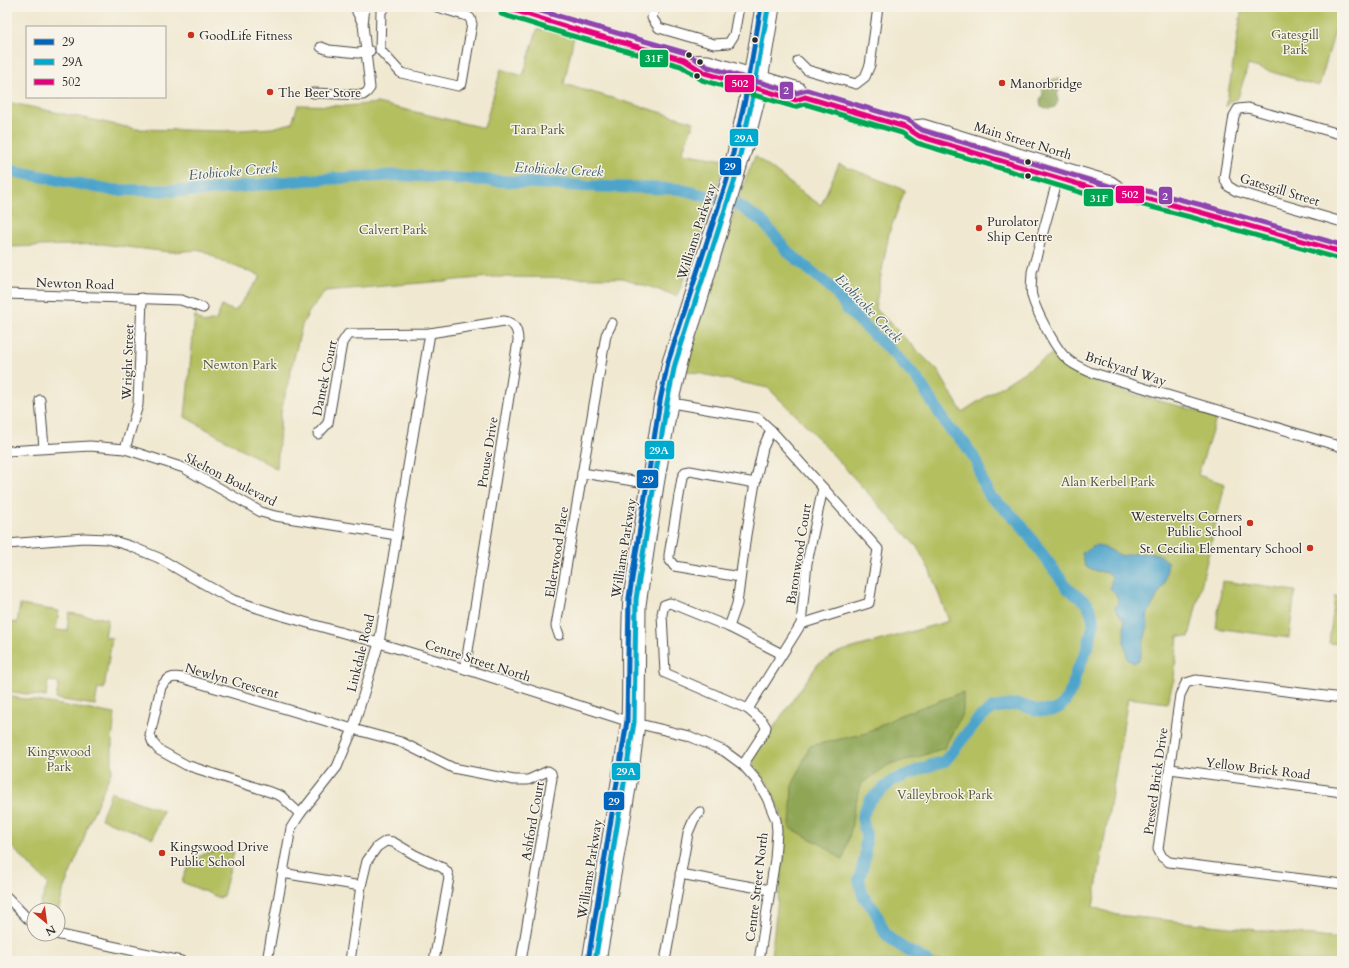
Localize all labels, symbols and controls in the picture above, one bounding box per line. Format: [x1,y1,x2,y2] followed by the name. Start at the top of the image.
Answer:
[26,26,166,98] legend
[1271,26,1320,59] park label: Gatesgill Park
[199,27,292,45] place label: GoodLife Fitness
[186,30,196,40] marker: GoodLife Fitness
[62,34,74,50] text: 29
[750,35,760,45] unlabelled marker
[639,49,669,68] line badge: 31F
[684,50,694,60] unlabelled marker
[645,51,663,66] text: 31F
[62,54,83,70] text: 29A
[695,57,705,67] unlabelled marker
[692,71,702,81] unlabelled marker
[62,74,80,90] text: 502
[724,74,755,93] line badge: 502
[1010,75,1083,93] place label: Manorbridge
[732,76,749,91] text: 502
[997,78,1007,88] marker: Manorbridge
[779,81,794,100] line badge: 2
[783,83,789,98] text: 2
[278,84,361,102] place label: The Beer Store
[265,87,275,97] marker: The Beer Store
[972,118,1074,164] street label: Main Street North
[511,121,565,139] park label: Tara Park
[729,128,759,147] line badge: 29A
[734,131,754,146] text: 29A
[719,157,742,176] line badge: 29
[1023,157,1033,167] unlabelled marker
[188,158,278,185] water label: Etobicoke Creek
[514,158,604,181] water label: Etobicoke Creek
[724,159,736,174] text: 29
[1238,169,1322,211] street label: Gatesgill Street
[1023,171,1033,181] unlabelled marker
[673,181,721,283] street label: Williams Parkway
[1115,185,1145,204] line badge: 502
[1158,186,1173,205] line badge: 2
[1122,187,1139,202] text: 502
[1083,188,1114,207] line badge: 31F
[1162,189,1168,204] text: 2
[1090,191,1108,206] text: 31F
[987,213,1053,246] place label: Purolator Ship Centre
[359,221,427,239] park label: Calvert Park
[974,223,984,233] marker: Purolator Ship Centre
[831,270,906,347] water label: Etobicoke Creek
[36,274,114,294] street label: Newton Road
[118,324,138,401] street label: Wright Street
[308,339,342,418] street label: Dantek Court
[1083,347,1169,391] street label: Brickyard Way
[203,356,277,374] park label: Newton Park
[473,415,503,489] street label: Prouse Drive
[644,440,675,460] line badge: 29A
[649,443,669,458] text: 29A
[182,449,280,511] street label: Skelton Boulevard
[636,469,659,489] line badge: 29
[642,472,654,487] text: 29
[1061,473,1155,491] park label: Alan Kerbel Park
[607,497,641,600] street label: Williams Parkway
[782,503,816,606] street label: Baronwood Court
[541,505,573,599] street label: Elderwood Place
[1130,508,1243,541] place label: Westervelts Corners Public School
[1245,518,1255,528] marker: Westervelts Corners Public School
[1140,540,1303,558] place label: St. Cecilia Elementary School
[1305,543,1315,553] marker: St. Cecilia Elementary School
[343,612,379,694] street label: Linkdale Road
[422,635,533,687] street label: Centre Street North
[183,659,281,703] street label: Newlyn Crescent
[1140,726,1172,836] street label: Pressed Brick Drive
[27,743,91,776] park label: Kingswood Park
[1205,754,1311,784] street label: Yellow Brick Road
[611,762,641,781] line badge: 29A
[616,764,636,779] text: 29A
[517,780,549,862] street label: Ashford Court
[897,786,993,804] park label: Valleybrook Park
[603,791,625,811] line badge: 29
[608,794,620,809] text: 29
[573,818,607,921] street label: Williams Parkway
[741,831,773,943] street label: Centre Street North
[170,838,269,871] place label: Kingswood Drive Public School
[157,848,167,858] marker: Kingswood Drive Public School
[26,902,66,942] north arrow
[42,921,58,939] text: N

